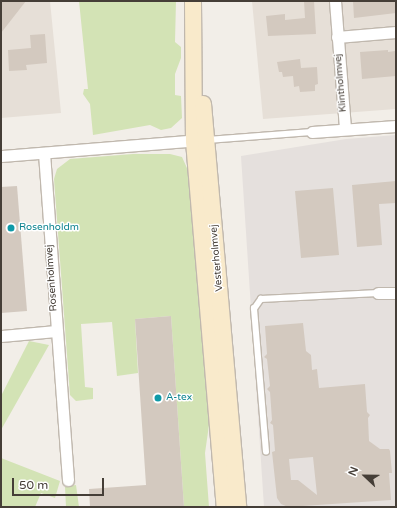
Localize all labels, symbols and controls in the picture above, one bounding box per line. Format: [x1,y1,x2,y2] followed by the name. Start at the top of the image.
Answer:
[332,53,350,113] street label: Klintholmvej
[19,222,79,234] place label: Rosenholdm
[6,223,16,233] marker: Rosenholdm
[208,224,226,292] street label: Vesterholmvej
[44,244,60,312] street label: Rosenholmvej
[166,392,192,404] place label: A-tex
[153,393,163,403] marker: A-tex
[345,456,385,496] north arrow
[346,465,361,478] text: N
[14,470,106,496] scale bar
[19,478,48,492] text: 50 m

